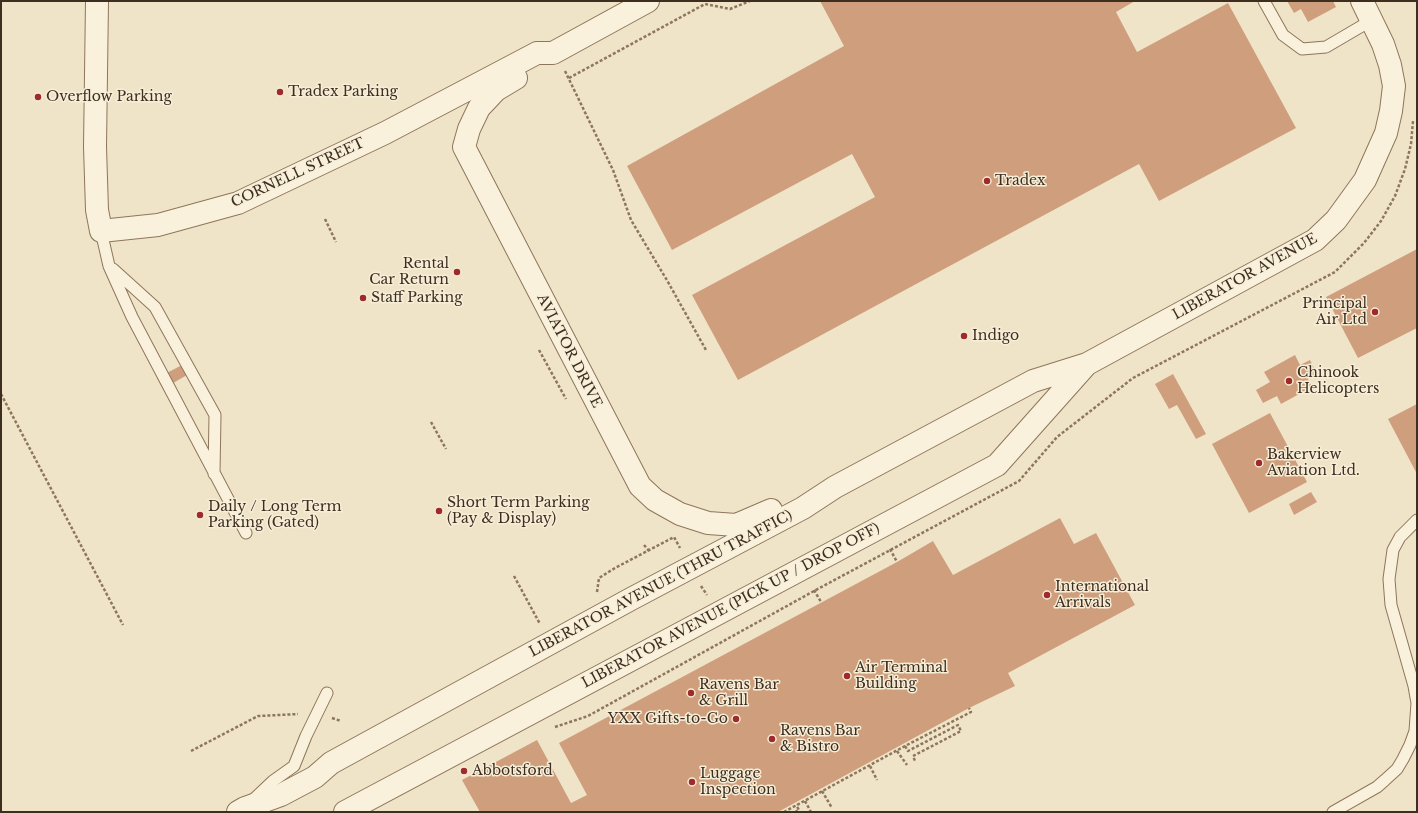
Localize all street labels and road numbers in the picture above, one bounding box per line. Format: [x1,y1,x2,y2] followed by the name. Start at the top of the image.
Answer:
[229,135,367,211] street label: CORNELL STREET
[1170,230,1320,324] street label: LIBERATOR AVENUE
[533,291,605,411] street label: AVIATOR DRIVE
[527,507,795,661] street label: LIBERATOR AVENUE (THRU TRAFFIC)
[579,520,883,692] street label: LIBERATOR AVENUE (PICK UP / DROP OFF)

